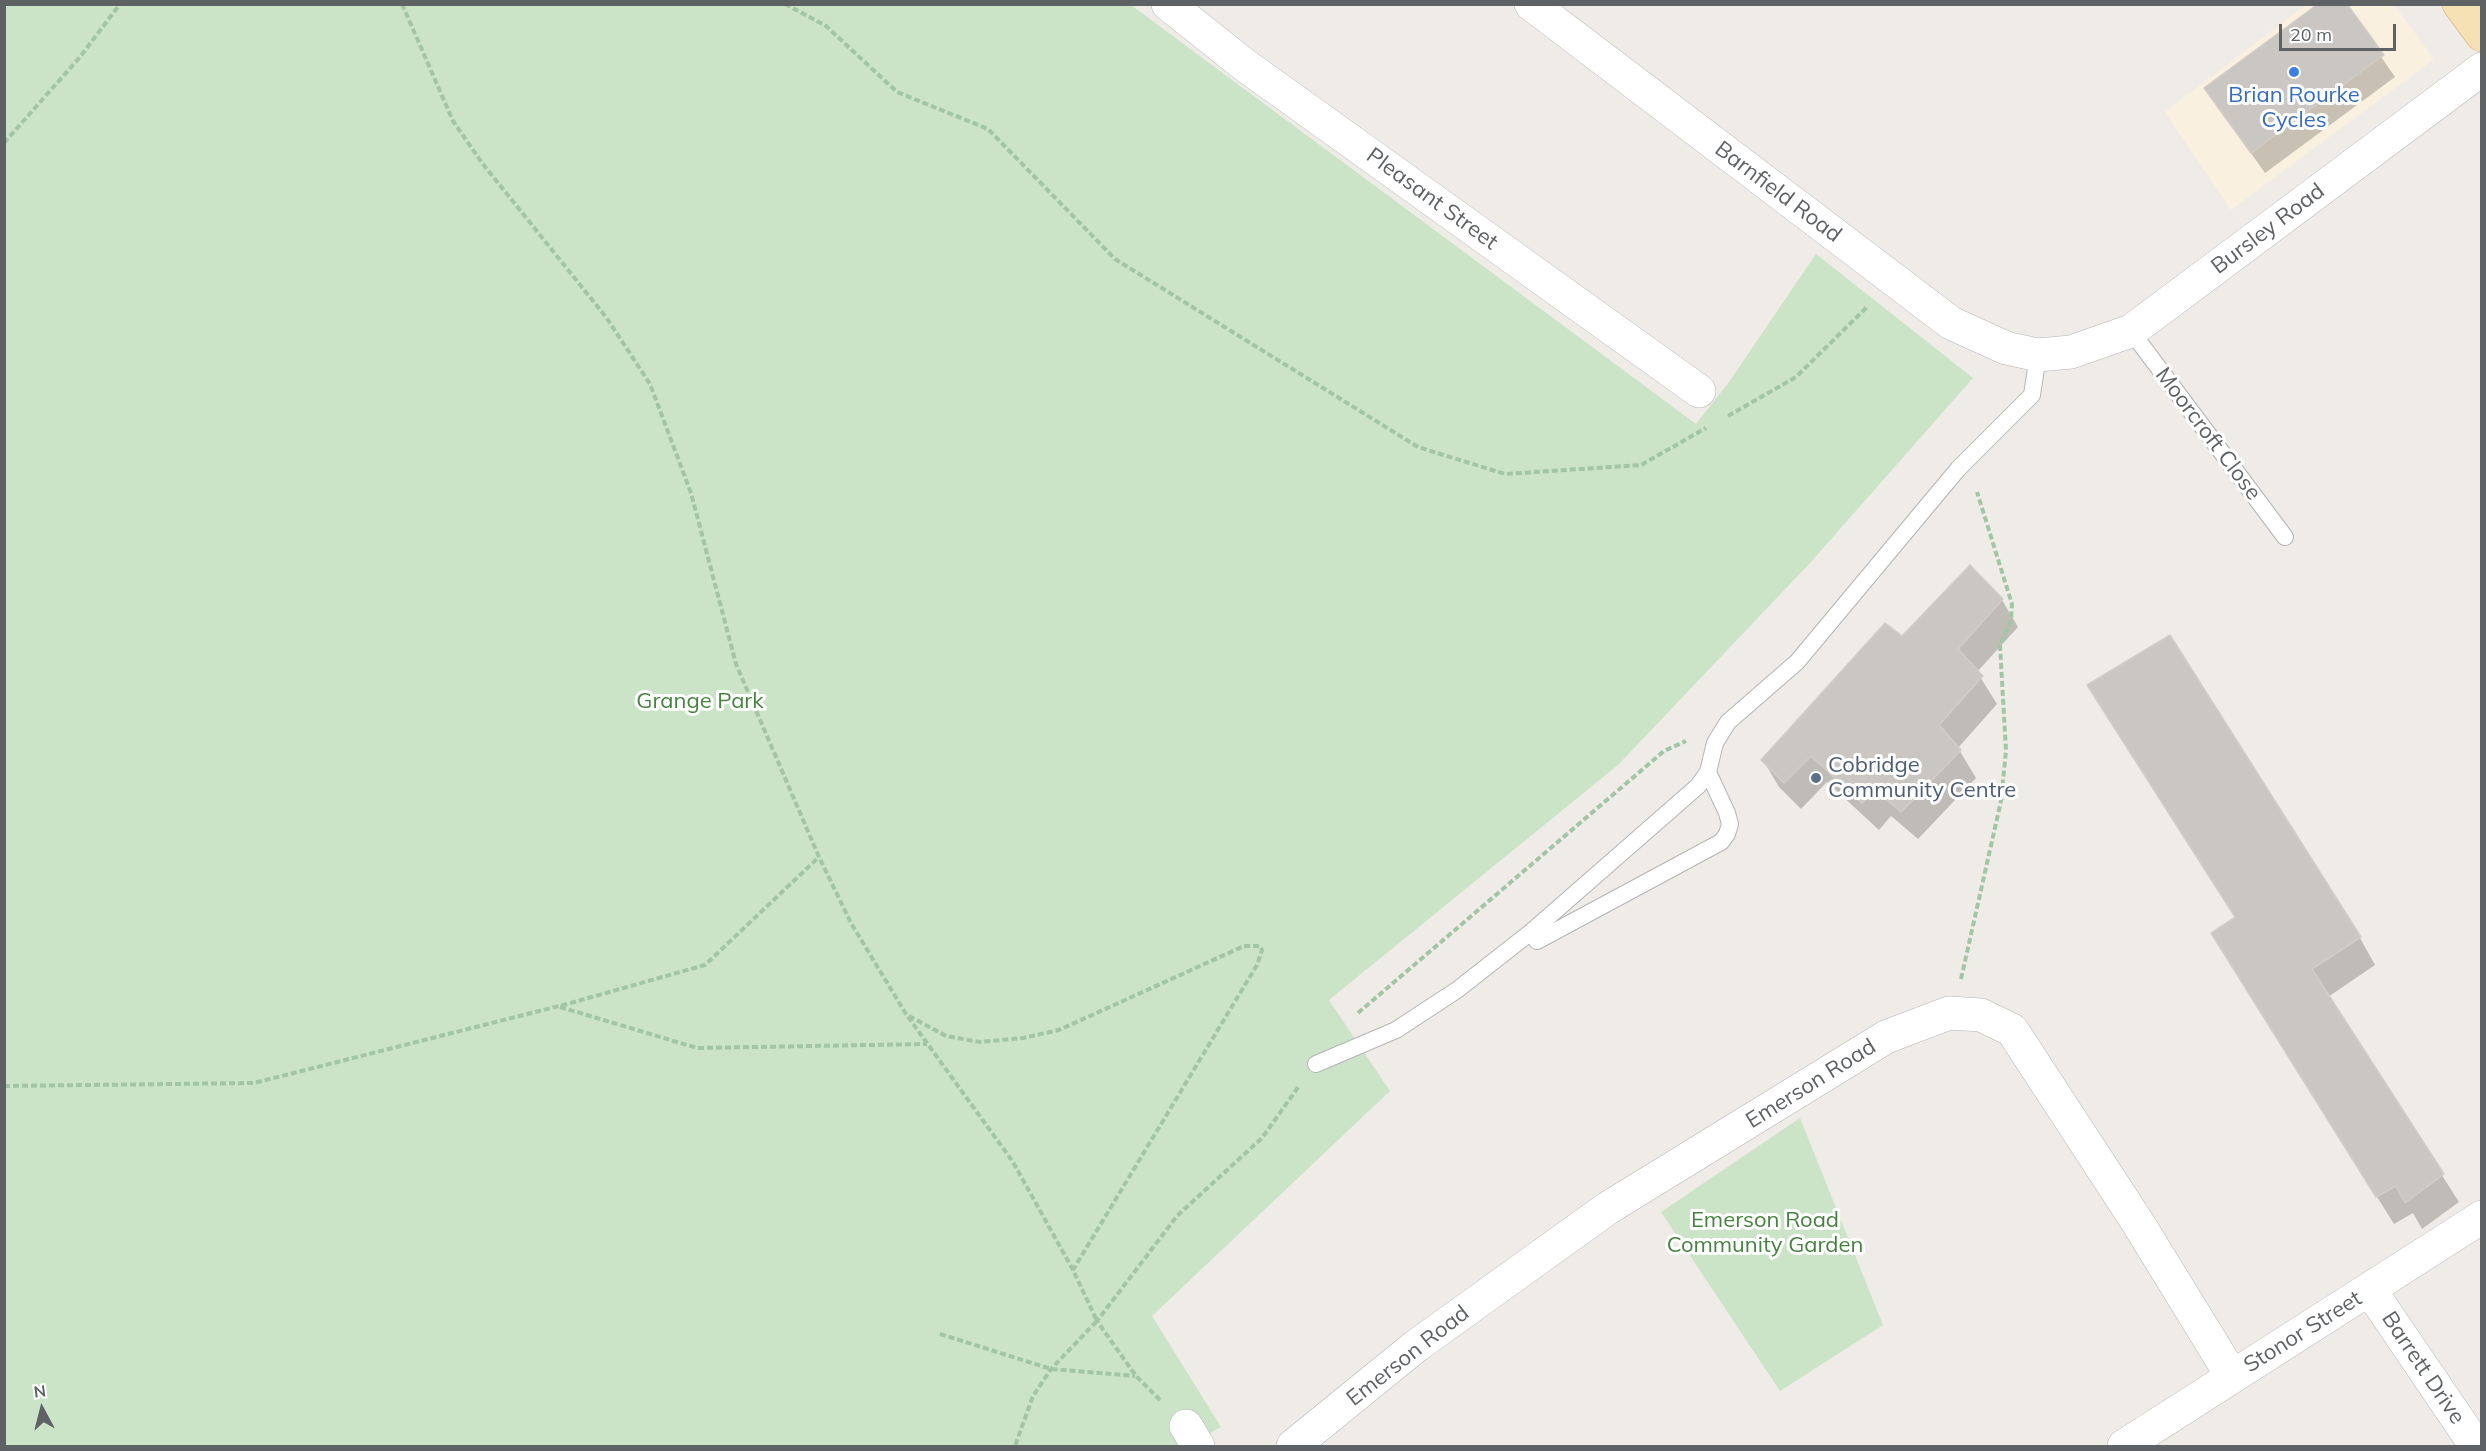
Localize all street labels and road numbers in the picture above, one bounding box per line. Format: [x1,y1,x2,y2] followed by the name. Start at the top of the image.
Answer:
[1709,136,1847,248] street label: Barnfield Road
[1361,142,1503,256] street label: Pleasant Street
[2206,178,2330,280] street label: Bursley Road
[2150,363,2266,505] street label: Moorcroft Close
[1741,1034,1881,1134] street label: Emerson Road
[2239,1285,2367,1379] street label: Stonor Street
[1342,1300,1474,1412] street label: Emerson Road
[2376,1307,2470,1429] street label: Barrett Drive

